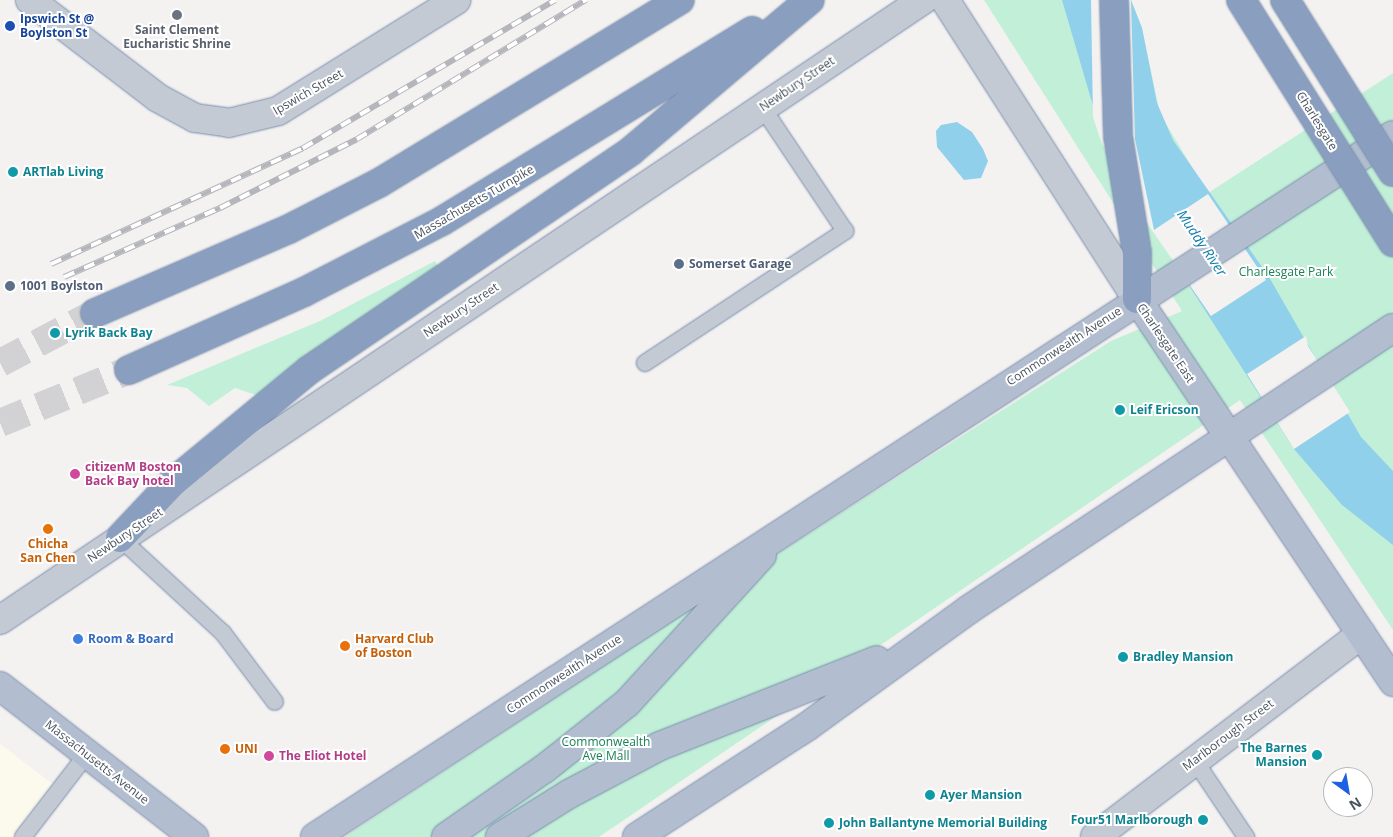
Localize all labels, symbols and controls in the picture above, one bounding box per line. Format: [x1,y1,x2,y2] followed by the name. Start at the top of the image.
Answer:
[171,9,183,21] marker: Saint Clement Eucharistic Shrine
[20,12,94,40] place label: Ipswich St @ Boylston St
[4,20,16,32] marker: Ipswich St @ Boylston St
[123,23,231,51] place label: Saint Clement Eucharistic Shrine
[757,54,837,114] street label: Newbury Street
[270,66,346,118] street label: Ipswich Street
[1293,89,1341,153] street label: Charlesgate
[412,162,536,242] street label: Massachusetts Turnpike
[23,165,103,179] place label: ARTlab Living
[7,166,19,178] marker: ARTlab Living
[1174,207,1230,279] water label: Muddy River
[689,257,791,271] place label: Somerset Garage
[673,258,685,270] marker: Somerset Garage
[1239,265,1333,279] park label: Charlesgate Park
[20,279,103,293] place label: 1001 Boylston
[4,280,16,292] marker: 1001 Boylston
[421,280,501,340] street label: Newbury Street
[1134,301,1198,385] street label: Charlesgate East
[1004,304,1124,388] street label: Commonwealth Avenue
[65,326,152,340] place label: Lyrik Back Bay
[49,327,61,339] marker: Lyrik Back Bay
[1130,403,1199,417] place label: Leif Ericson
[1114,404,1126,416] marker: Leif Ericson
[85,460,181,488] place label: citizenM Boston Back Bay hotel
[69,468,81,480] marker: citizenM Boston Back Bay hotel
[85,505,165,565] street label: Newbury Street
[42,523,54,535] marker: Chicha San Chen
[20,537,76,565] place label: Chicha San Chen
[88,632,174,646] place label: Room & Board
[355,632,434,660] place label: Harvard Club of Boston
[504,632,624,716] street label: Commonwealth Avenue
[72,633,84,645] marker: Room & Board
[339,640,351,652] marker: Harvard Club of Boston
[1133,650,1233,664] place label: Bradley Mansion
[1117,651,1129,663] marker: Bradley Mansion
[1180,696,1276,774] street label: Marlborough Street
[42,717,152,807] street label: Massachusetts Avenue
[562,735,650,763] park label: Commonwealth Ave Mall
[1240,741,1307,769] place label: The Barnes Mansion
[235,742,258,756] place label: UNI
[219,743,231,755] marker: UNI
[279,749,366,763] place label: The Eliot Hotel
[1311,749,1323,761] marker: The Barnes Mansion
[263,750,275,762] marker: The Eliot Hotel
[1323,767,1373,817] north arrow
[940,788,1022,802] place label: Ayer Mansion
[924,789,936,801] marker: Ayer Mansion
[1346,793,1366,815] text: N
[1071,813,1193,827] place label: Four51 Marlborough
[1197,814,1209,826] marker: Four51 Marlborough
[839,816,1047,830] place label: John Ballantyne Memorial Building
[823,817,835,829] marker: John Ballantyne Memorial Building

